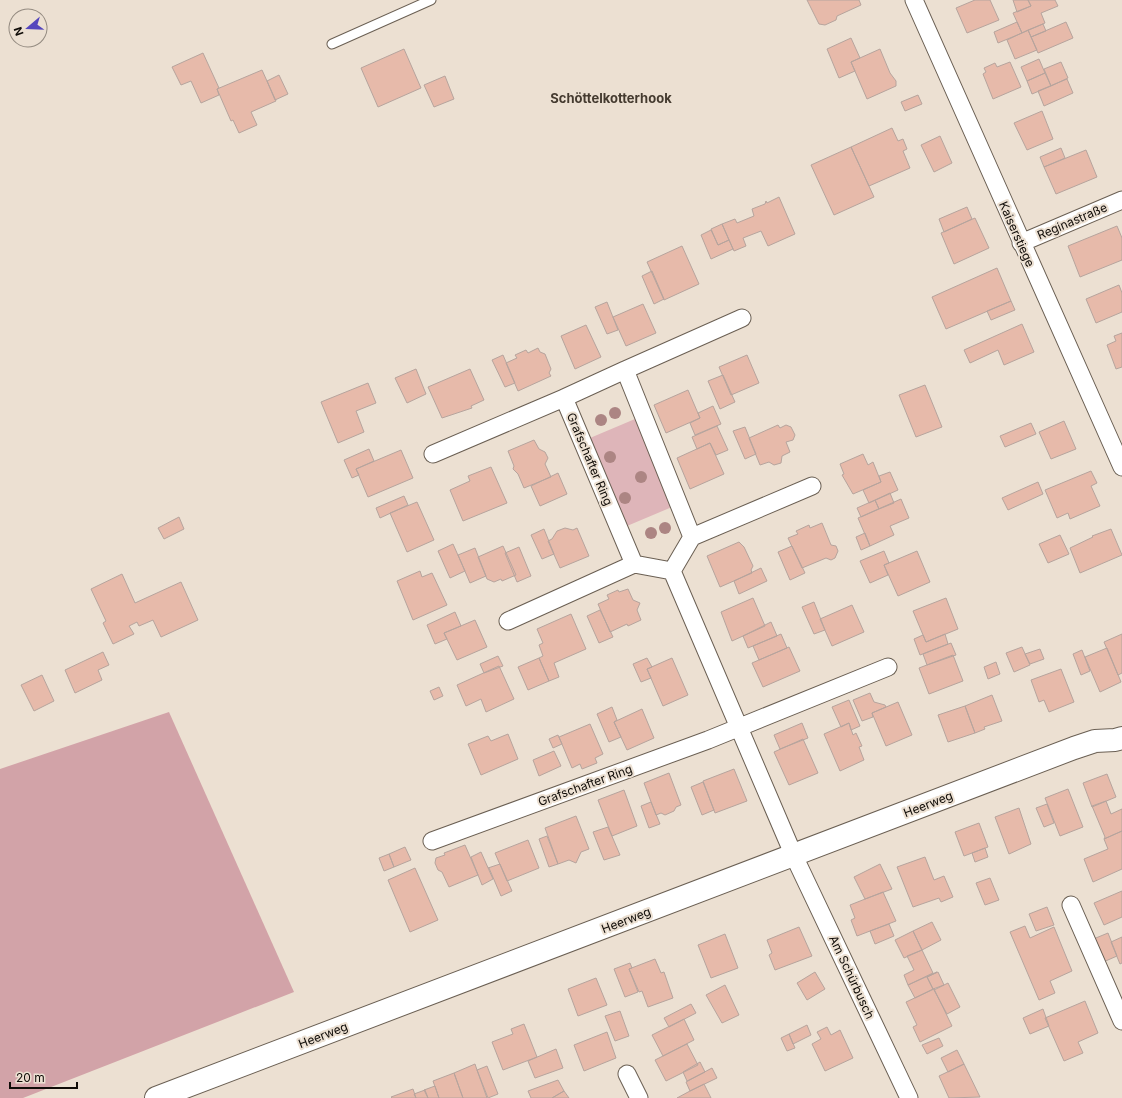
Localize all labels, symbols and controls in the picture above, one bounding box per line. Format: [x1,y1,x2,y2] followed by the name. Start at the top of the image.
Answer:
[8,8,48,48] north arrow
[11,25,27,38] text: N
[550,90,672,106] district label: Schöttelkotterhook
[996,199,1038,269] street label: Kaiserstiege
[1035,200,1109,242] street label: Reginastraße
[564,410,616,508] street label: Grafschafter Ring
[536,761,634,809] street label: Grafschafter Ring
[901,788,955,820] street label: Heerweg
[599,904,653,936] street label: Heerweg
[826,933,878,1021] street label: Am Schürbusch
[296,1019,350,1051] street label: Heerweg
[10,1064,77,1090] scale bar
[16,1070,45,1085] text: 20 m

